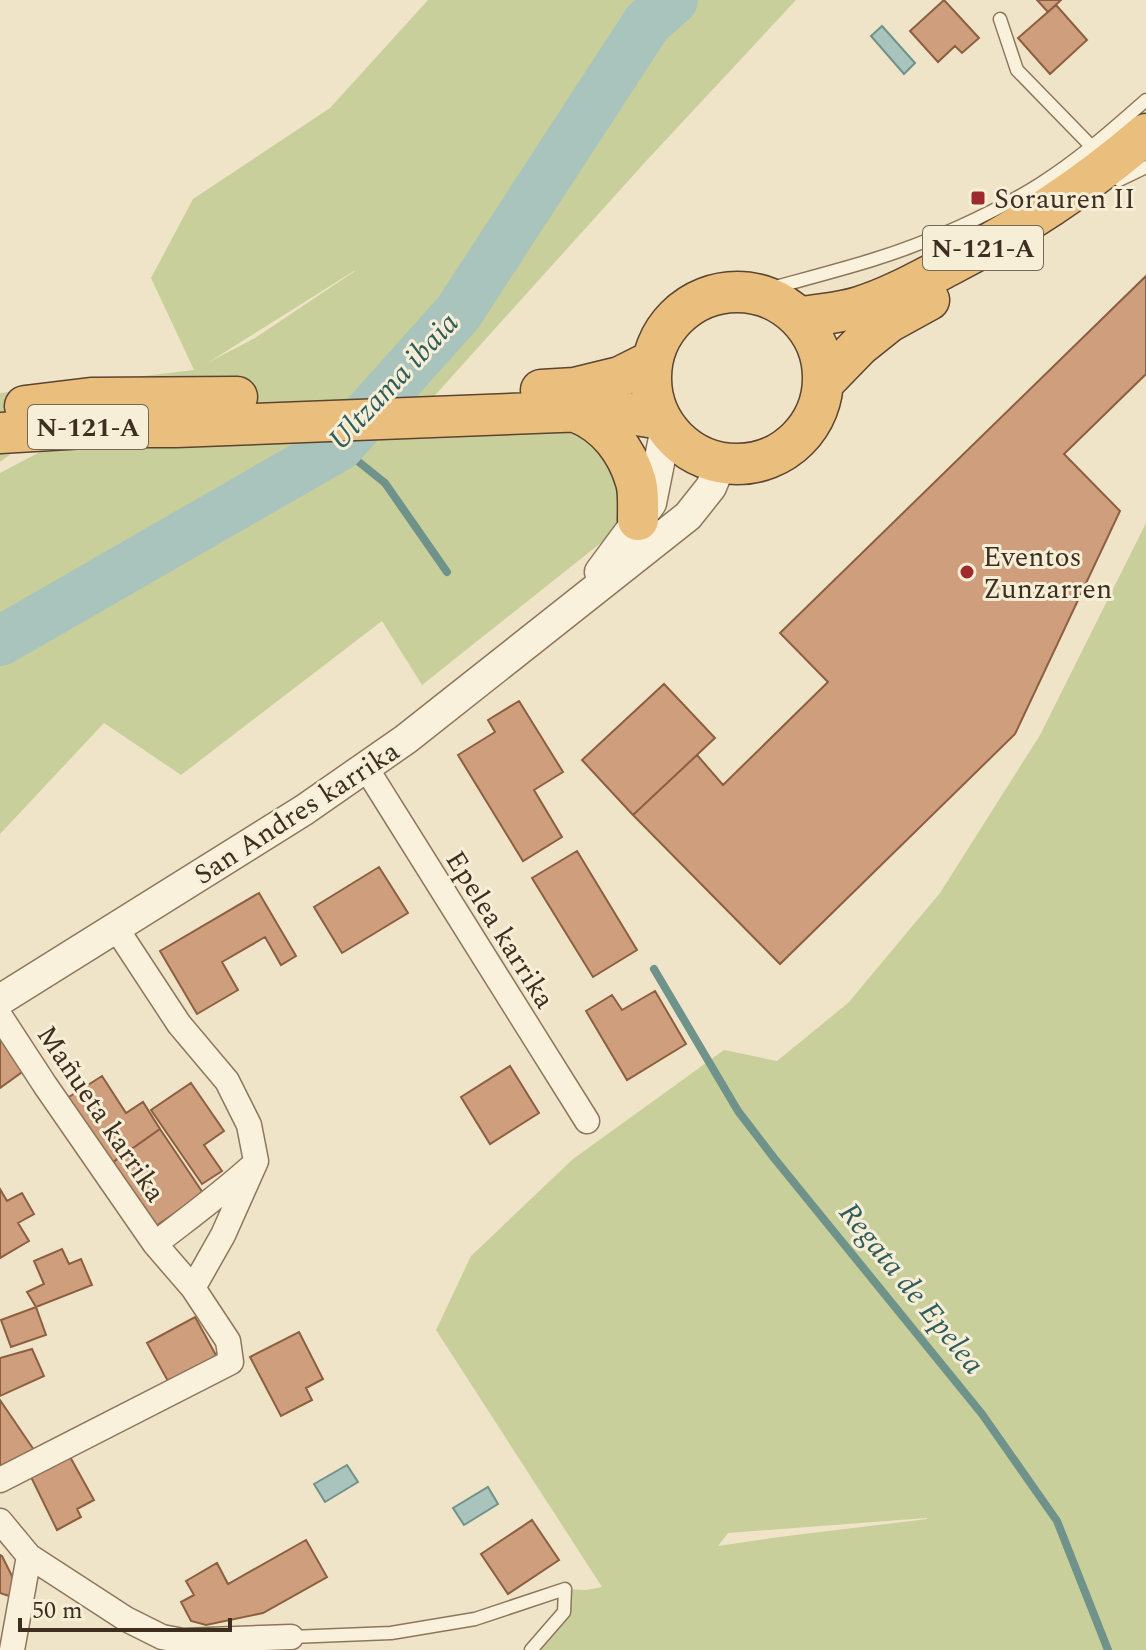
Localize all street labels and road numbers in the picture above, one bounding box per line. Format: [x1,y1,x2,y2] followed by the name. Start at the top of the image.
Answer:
[923,226,1043,270] road number: N-121-A
[28,405,148,449] road number: N-121-A
[185,730,409,896] street label: San Andres karrika
[434,842,566,1017] street label: Epelea karrika
[25,1017,176,1211] street label: Mañueta karrika

